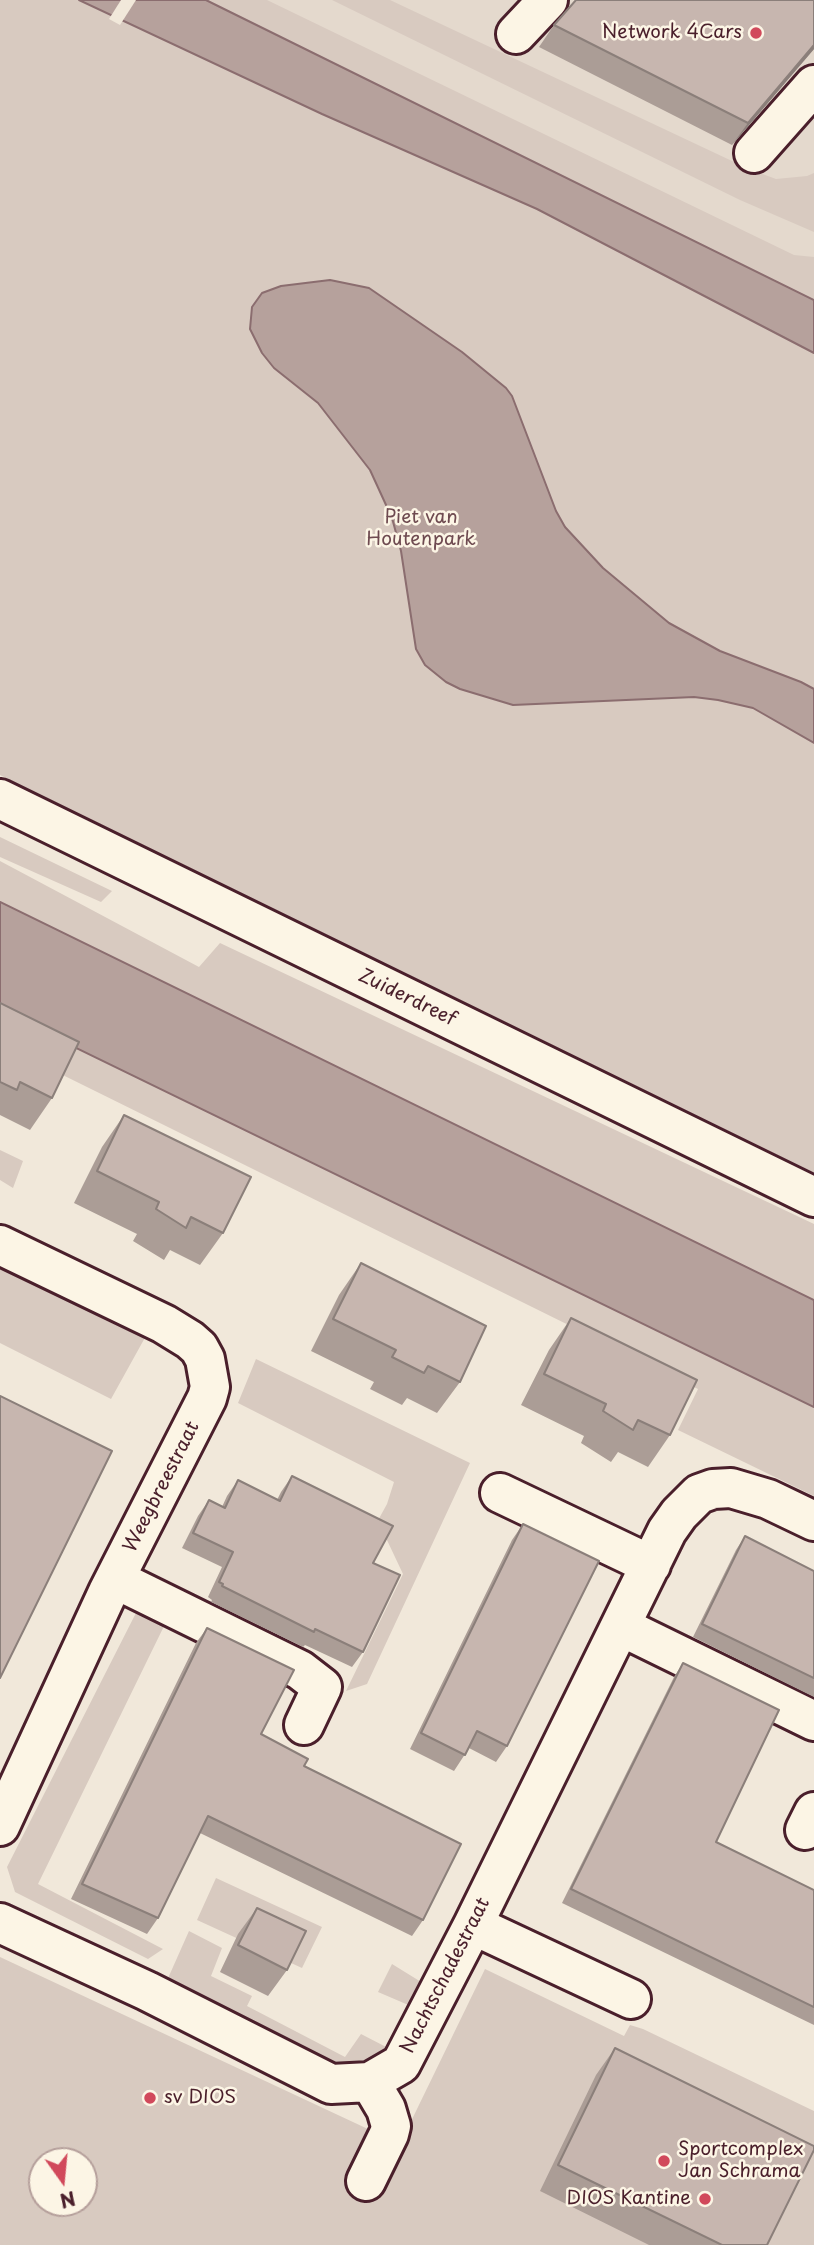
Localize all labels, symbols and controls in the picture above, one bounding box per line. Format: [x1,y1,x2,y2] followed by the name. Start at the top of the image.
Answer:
[602,22,742,44] place label: Network 4Cars
[748,25,764,41] marker: Network 4Cars
[366,507,476,551] park label: Piet van Houtenpark
[355,965,459,1031] street label: Zuiderdreef
[119,1418,205,1556] street label: Weegbreestraat
[397,1894,495,2058] street label: Nachtschadestraat
[164,2087,236,2109] place label: sv DIOS
[142,2090,158,2106] marker: sv DIOS
[678,2139,803,2183] place label: Sportcomplex Jan Schrama
[28,2147,98,2217] north arrow
[656,2153,672,2169] marker: Sportcomplex Jan Schrama
[57,2185,79,2216] text: N
[567,2188,691,2210] place label: DIOS Kantine
[697,2191,713,2207] marker: DIOS Kantine

